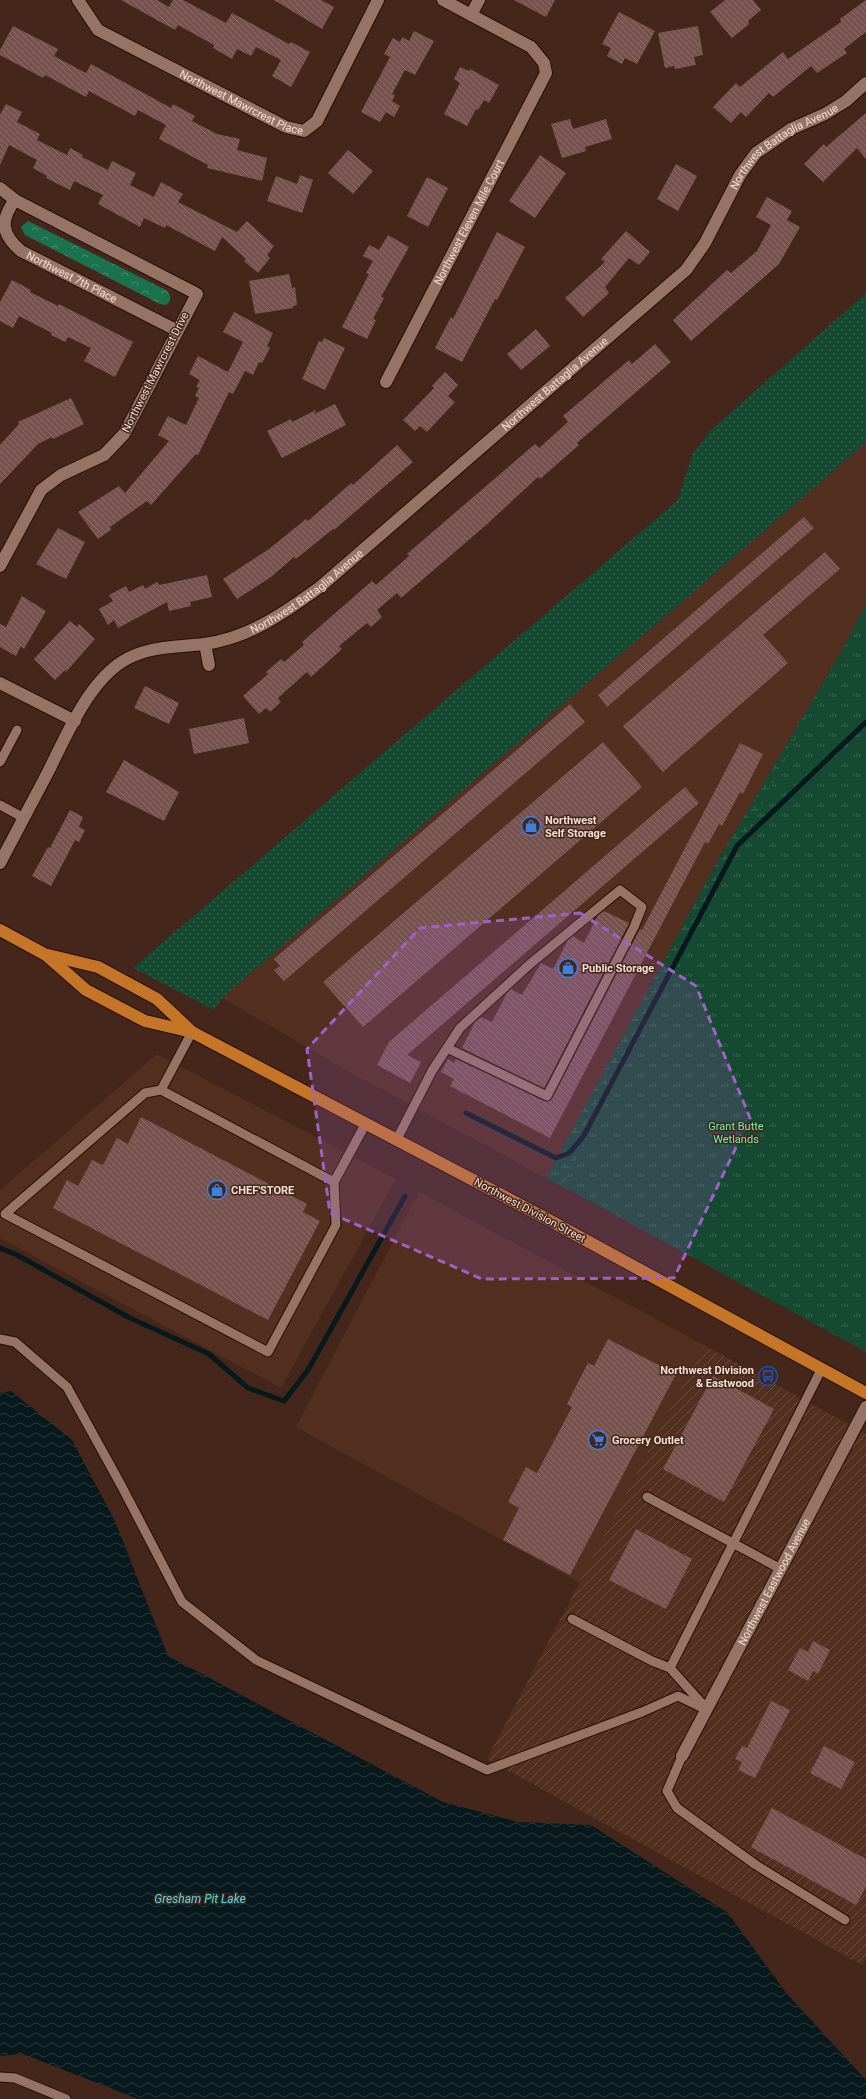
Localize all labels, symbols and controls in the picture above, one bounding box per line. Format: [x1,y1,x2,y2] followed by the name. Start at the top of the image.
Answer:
[177,67,304,138] street label: Northwest Mawrcrest Place
[728,101,841,192] street label: Northwest Battaglia Avenue
[431,157,507,287] street label: Northwest Eleven Mile Court
[24,249,119,306] street label: Northwest 7th Place
[119,310,192,435] street label: Northwest Mawrcrest Drive
[499,335,611,434] street label: Northwest Battaglia Avenue
[248,547,366,637] street label: Northwest Battaglia Avenue
[545,814,606,840] place label: Northwest Self Storage
[520,815,542,837] shop icon: Northwest Self Storage
[557,957,579,979] shop icon: Public Storage
[582,962,654,975] place label: Public Storage
[708,1120,764,1146] park label: Grant Butte Wetlands
[472,1176,588,1246] street label: Northwest Division Street
[206,1179,228,1201] shop icon: CHEF'STORE
[231,1184,294,1197] place label: CHEF'STORE
[660,1364,754,1390] place label: Northwest Division & Eastwood
[757,1365,779,1387] bus stop icon: Northwest Division & Eastwood
[587,1429,609,1451] supermarket icon: Grocery Outlet
[612,1434,684,1447] place label: Grocery Outlet
[736,1516,813,1648] street label: Northwest Eastwood Avenue
[154,1892,246,1906] water label: Gresham Pit Lake

